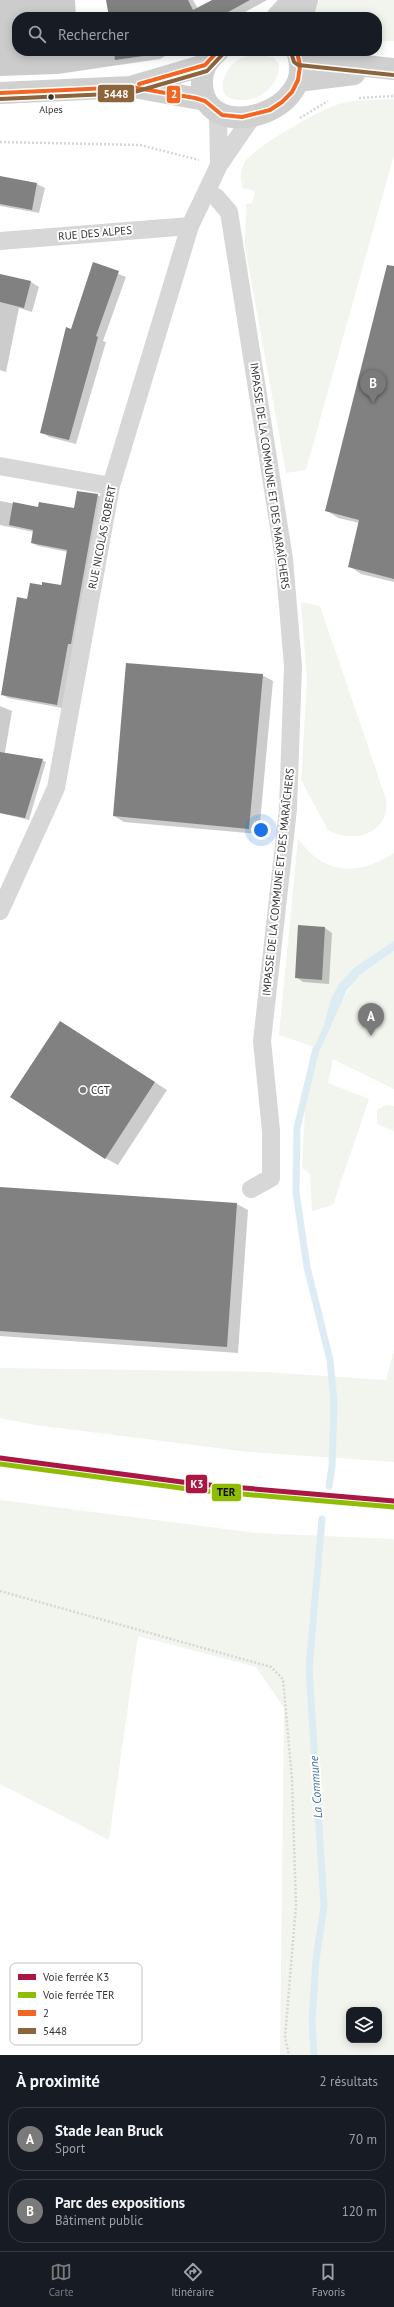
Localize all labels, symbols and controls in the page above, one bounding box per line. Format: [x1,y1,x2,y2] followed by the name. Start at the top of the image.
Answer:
[12,12,382,56] search box
[26,23,48,45] icon: search
[58,25,129,44] text: Rechercher
[97,84,135,103] line badge: 5448
[166,85,181,104] line badge: 2
[104,87,128,101] text: 5448
[171,87,177,101] text: 2
[46,92,56,102] marker: Alpes
[39,103,63,116] place label: Alpes
[57,223,133,243] street label: RUE DES ALPES
[247,362,293,590] street label: IMPASSE DE LA COMMUNE ET DES MARAÎCHERS
[360,370,386,403] pin: B
[85,484,119,590] street label: RUE NICOLAS ROBERT
[259,767,297,996] street label: IMPASSE DE LA COMMUNE ET DES MARAÎCHERS
[251,820,271,840] your location
[358,1003,384,1036] pin: A
[91,1083,110,1097] place label: CGT
[78,1085,88,1095] marker: CGT
[185,1474,208,1494] line badge: K3
[190,1477,204,1491] text: K3
[211,1483,242,1502] line badge: TER
[217,1485,236,1499] text: TER
[306,1755,325,1819] water label: La Commune
[10,1963,142,2045] legend
[42,1970,109,1984] text: Voie ferrée K3
[42,1988,115,2002] text: Voie ferrée TER
[43,2006,49,2020] text: 2
[346,2007,382,2043] map controls
[346,2007,382,2043] button: layers
[43,2024,67,2038] text: 5448
[16,2070,100,2092] text: À proximité
[319,2073,378,2090] text: 2 résultats
[55,2121,163,2140] text: Stade Jean Bruck
[26,2131,34,2148] text: A
[349,2131,377,2148] text: 70 m
[55,2140,85,2157] text: Sport
[55,2193,185,2212] text: Parc des expositions
[26,2203,34,2220] text: B
[342,2203,377,2220] text: 120 m
[55,2212,143,2229] text: Bâtiment public
[49,2261,74,2299] tab: Carte
[171,2261,214,2299] tab: Itinéraire
[312,2261,345,2299] tab: Favoris

